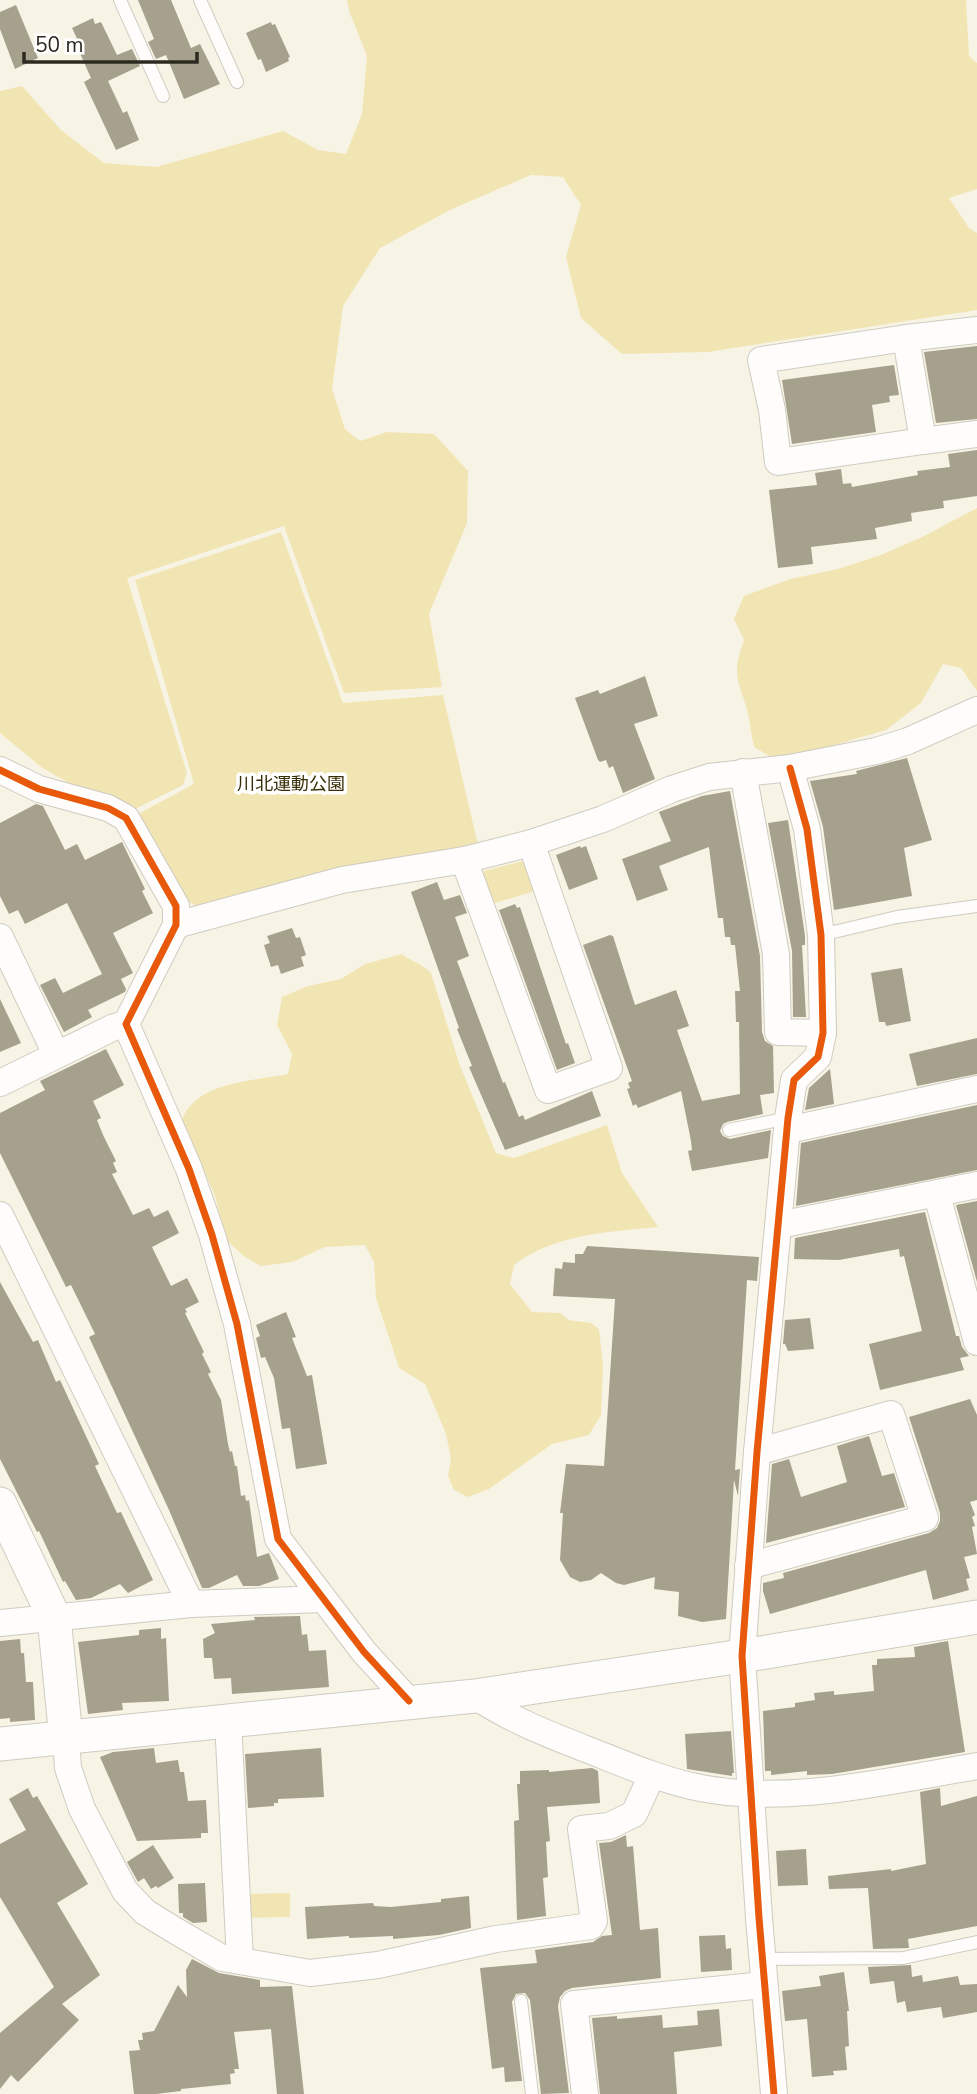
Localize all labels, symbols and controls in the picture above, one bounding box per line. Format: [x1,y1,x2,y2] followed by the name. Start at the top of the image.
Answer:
[24,21,198,65] scale bar
[35,31,84,59] text: 50 m
[237,772,345,796] park label: 川北運動公園

